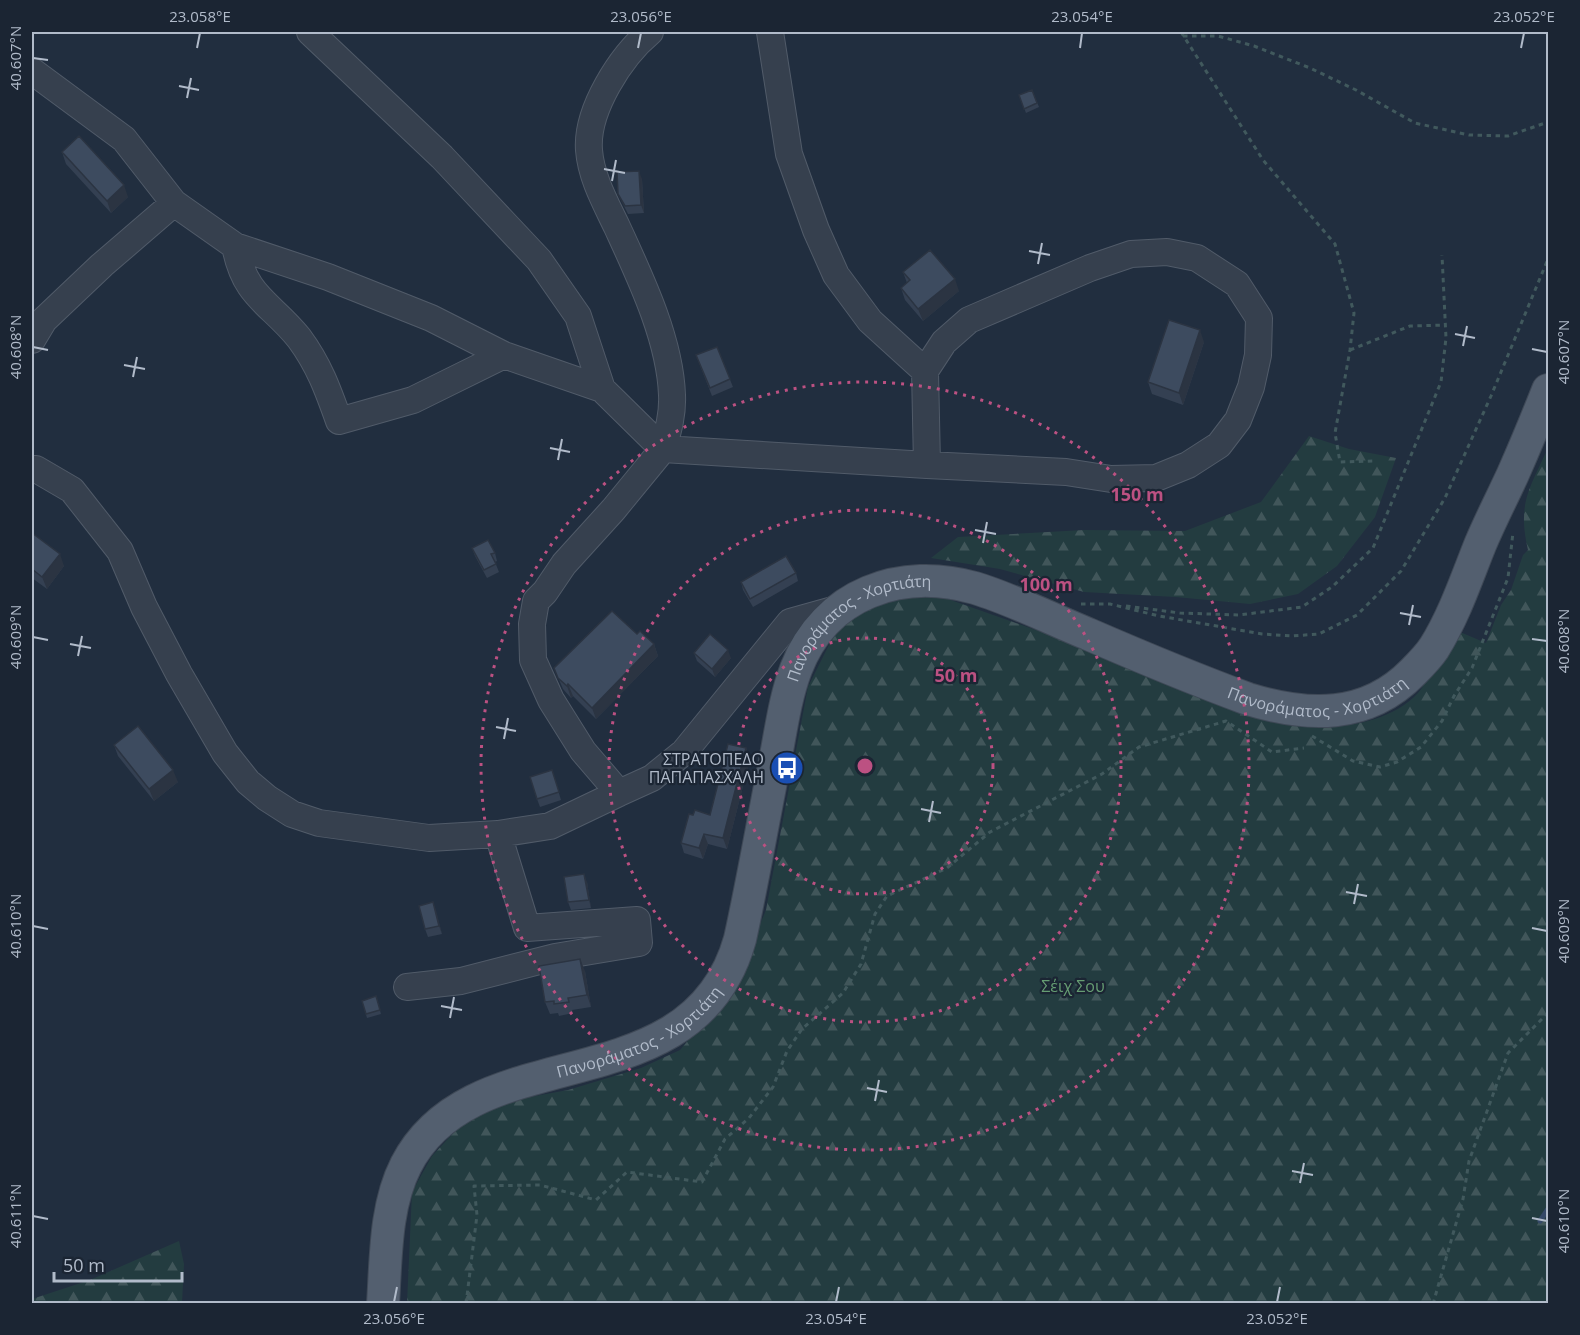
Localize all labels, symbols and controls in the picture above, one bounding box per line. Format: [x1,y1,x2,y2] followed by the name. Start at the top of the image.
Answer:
[169,6,231,26] text: 23.058°E
[610,6,672,26] text: 23.056°E
[1051,6,1113,26] text: 23.054°E
[1493,6,1555,26] text: 23.052°E
[5,26,25,90] text: 40.607°N
[5,315,25,379] text: 40.608°N
[1553,320,1573,384] text: 40.607°N
[1110,482,1164,506] text: 150 m
[781,570,931,685] street label: Πανοράματος - Χορτιάτη
[1019,572,1073,596] text: 100 m
[5,605,25,669] text: 40.609°N
[1553,609,1573,673] text: 40.608°N
[935,663,977,687] text: 50 m
[1225,672,1411,722] street label: Πανοράματος - Χορτιάτη
[649,748,764,788] place label: ΣΤΡΑΤΟΠΕΔΟ ΠΑΠΑΠΑΣΧΑΛΗ
[769,750,805,786] bus stop icon: ΣΤΡΑΤΟΠΕΔΟ ΠΑΠΑΠΑΣΧΑΛΗ
[855,756,875,776] centre of rings
[5,894,25,958] text: 40.610°N
[1553,899,1573,963] text: 40.609°N
[1041,975,1105,997] park label: Σέιχ Σου
[554,982,727,1083] street label: Πανοράματος - Χορτιάτη
[5,1184,25,1248] text: 40.611°N
[1553,1189,1573,1253] text: 40.610°N
[54,1245,182,1283] scale bar
[63,1253,105,1277] text: 50 m
[363,1308,425,1328] text: 23.056°E
[805,1308,867,1328] text: 23.054°E
[1246,1308,1308,1328] text: 23.052°E

